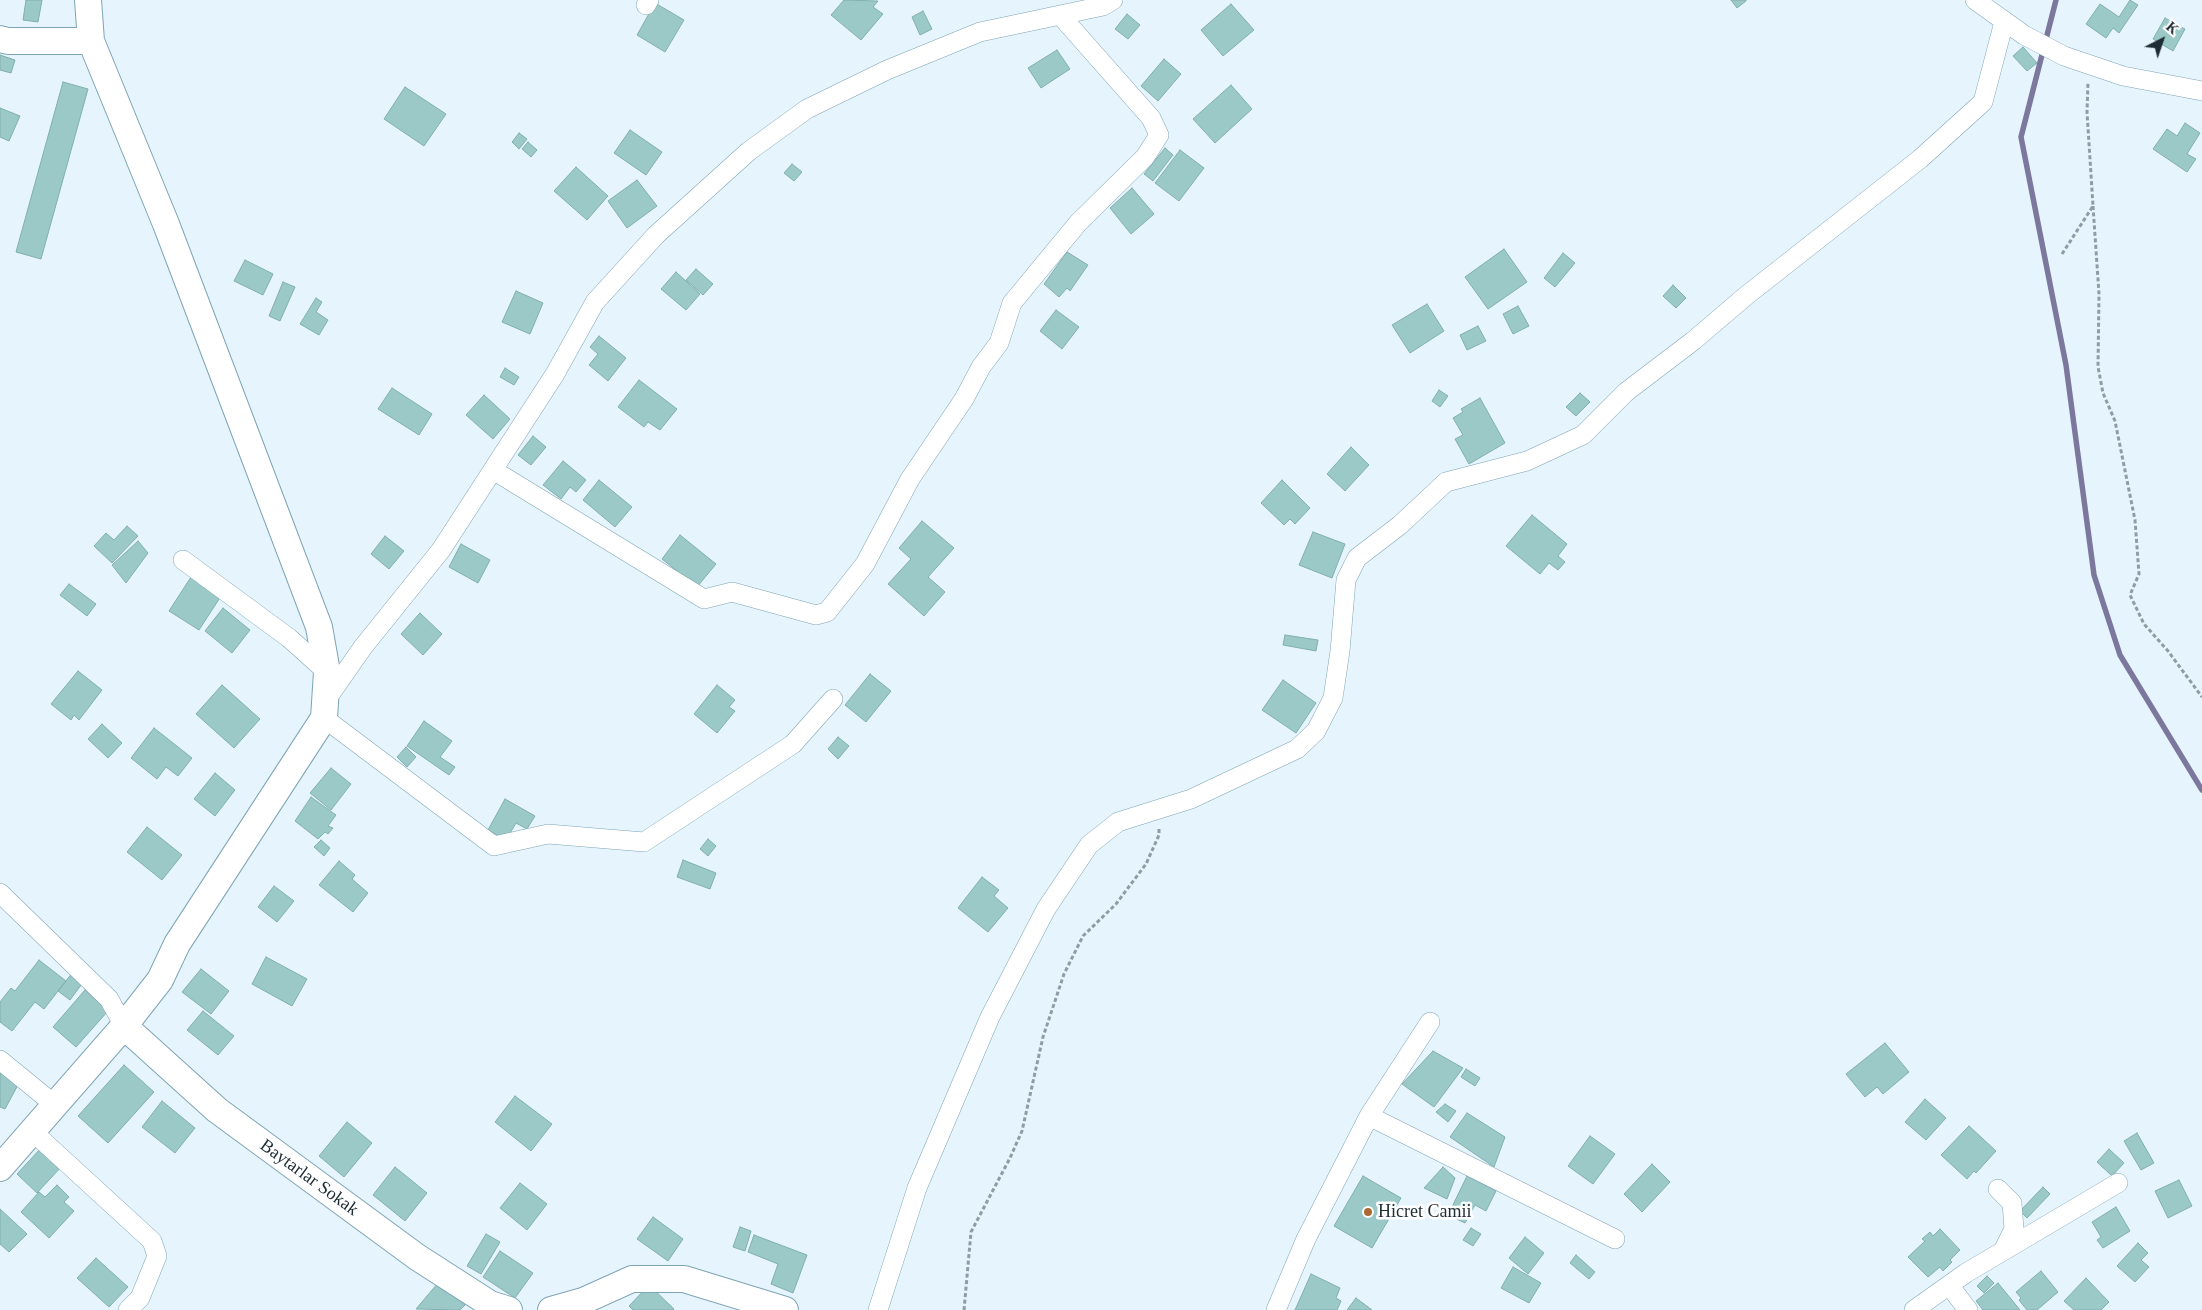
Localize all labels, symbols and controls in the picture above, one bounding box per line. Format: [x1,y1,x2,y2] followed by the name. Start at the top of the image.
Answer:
[2137,15,2187,65] north arrow
[2163,19,2181,38] text: K
[256,1135,362,1221] street label: Baytarlar Sokak
[1378,1201,1471,1223] place label: Hicret Camii
[1362,1206,1374,1218] marker: Hicret Camii

